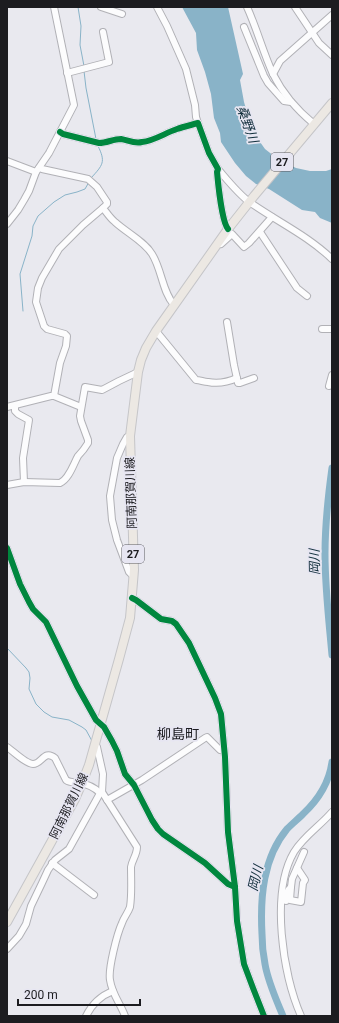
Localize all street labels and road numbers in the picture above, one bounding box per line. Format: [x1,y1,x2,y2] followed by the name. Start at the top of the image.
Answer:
[271,153,293,171] road number: 27
[123,457,139,529] street label: 阿南那賀川線
[122,545,144,563] road number: 27
[47,771,91,841] street label: 阿南那賀川線

